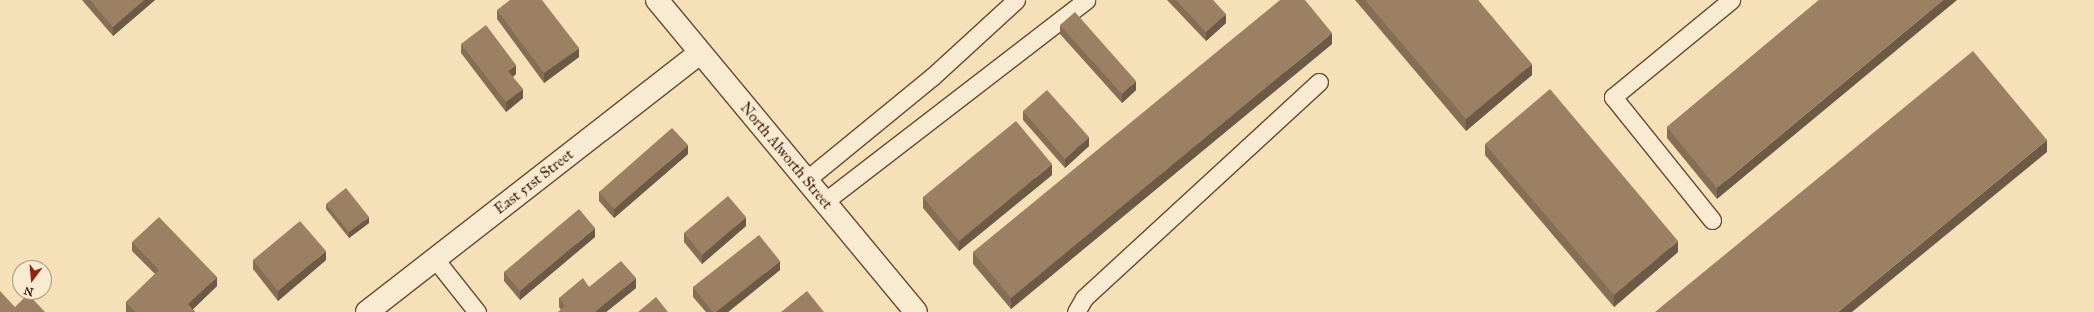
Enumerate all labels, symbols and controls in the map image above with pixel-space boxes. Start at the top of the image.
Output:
street label: North Alworth Street [736,99,836,213]
street label: East 51st Street [491,146,577,218]
north arrow [12,260,52,300]
text: N [23,284,35,299]

